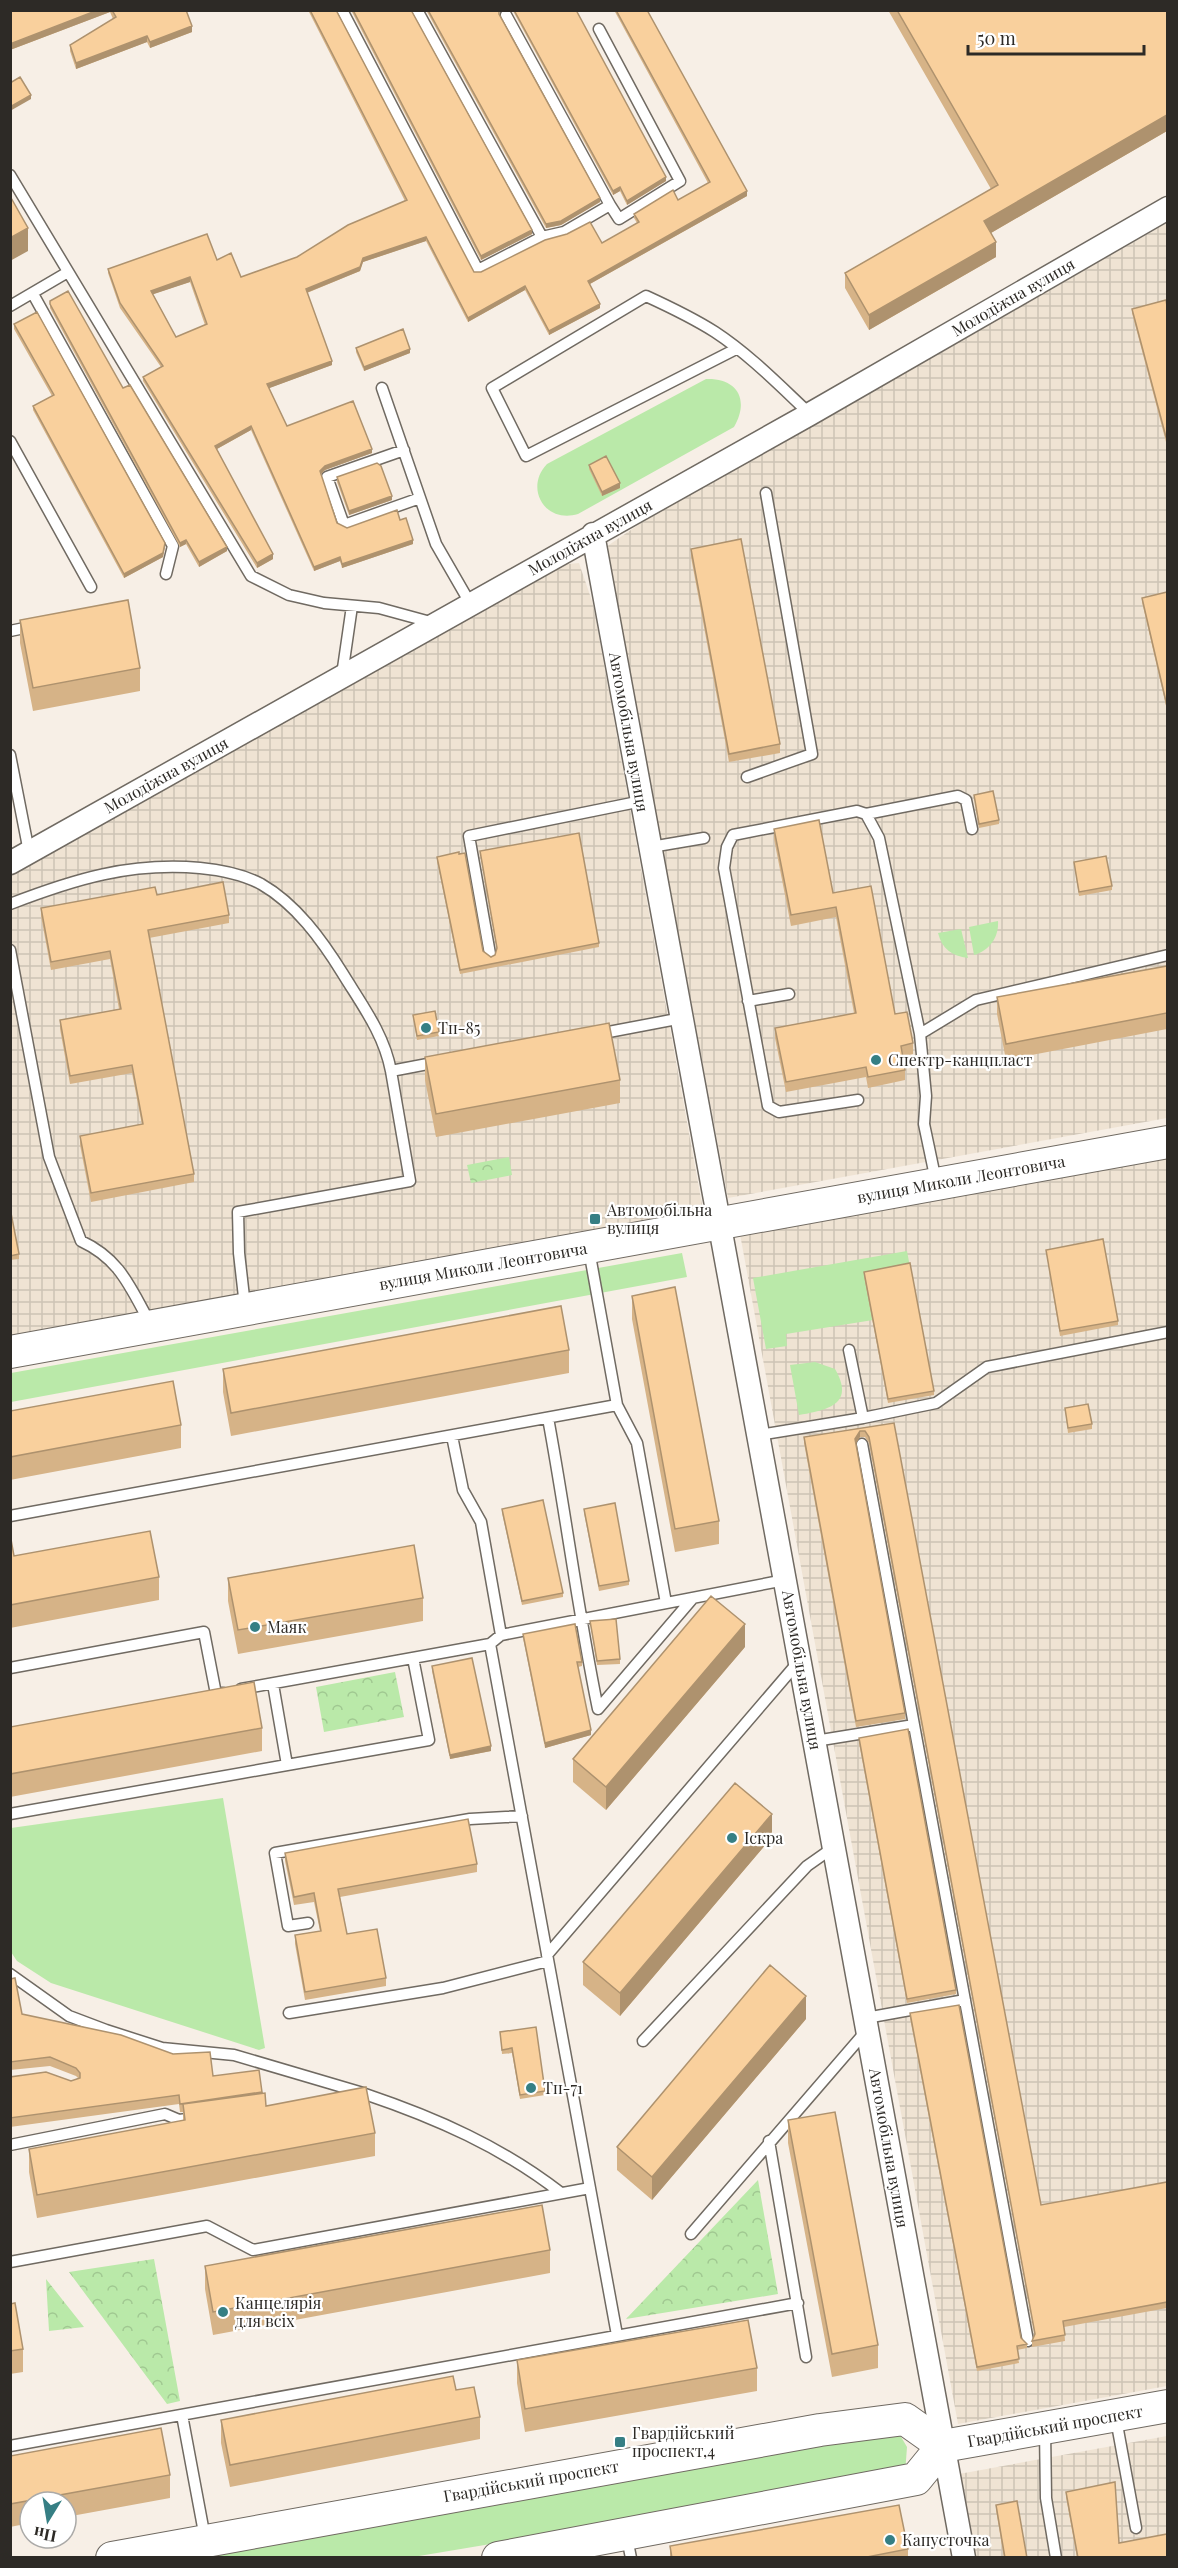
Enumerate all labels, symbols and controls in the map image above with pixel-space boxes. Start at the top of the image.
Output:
scale bar [968,18,1144,56]
text: 50 m [977,26,1016,50]
street label: Молодіжна вулиця [947,253,1078,340]
street label: Молодіжна вулиця [524,494,656,579]
street label: Автомобільна вулиця [605,649,654,814]
street label: Молодіжна вулиця [100,732,232,817]
place label: Тп-85 [438,1017,480,1038]
marker: Тп-85 [419,1021,433,1035]
place label: Спектр-канцпласт [888,1049,1032,1070]
marker: Спектр-канцпласт [869,1053,883,1067]
street label: вулиця Миколи Леонтовича [855,1150,1066,1207]
place label: Автомобільна вулиця [606,1199,712,1238]
marker: Автомобільна вулиця [588,1212,602,1226]
street label: вулиця Миколи Леонтовича [377,1237,588,1294]
street label: Автомобільна вулиця [778,1587,827,1752]
place label: Маяк [267,1616,307,1637]
marker: Маяк [248,1620,262,1634]
place label: Іскра [744,1827,783,1848]
marker: Іскра [725,1831,739,1845]
street label: Автомобільна вулиця [865,2065,914,2230]
place label: Тп-71 [543,2077,583,2098]
marker: Тп-71 [524,2081,538,2095]
place label: Канцелярiя для всiх [235,2292,322,2331]
marker: Канцелярiя для всiх [216,2305,230,2319]
street label: Гвардійський проспект [965,2400,1145,2451]
place label: Гвардійський проспект,4 [632,2422,735,2461]
marker: Гвардійський проспект,4 [613,2435,627,2449]
street label: Гвардійський проспект [441,2455,621,2506]
north arrow [18,2490,78,2550]
text: Пн [32,2523,58,2548]
place label: Капусточка [902,2529,989,2550]
marker: Капусточка [883,2533,897,2547]

